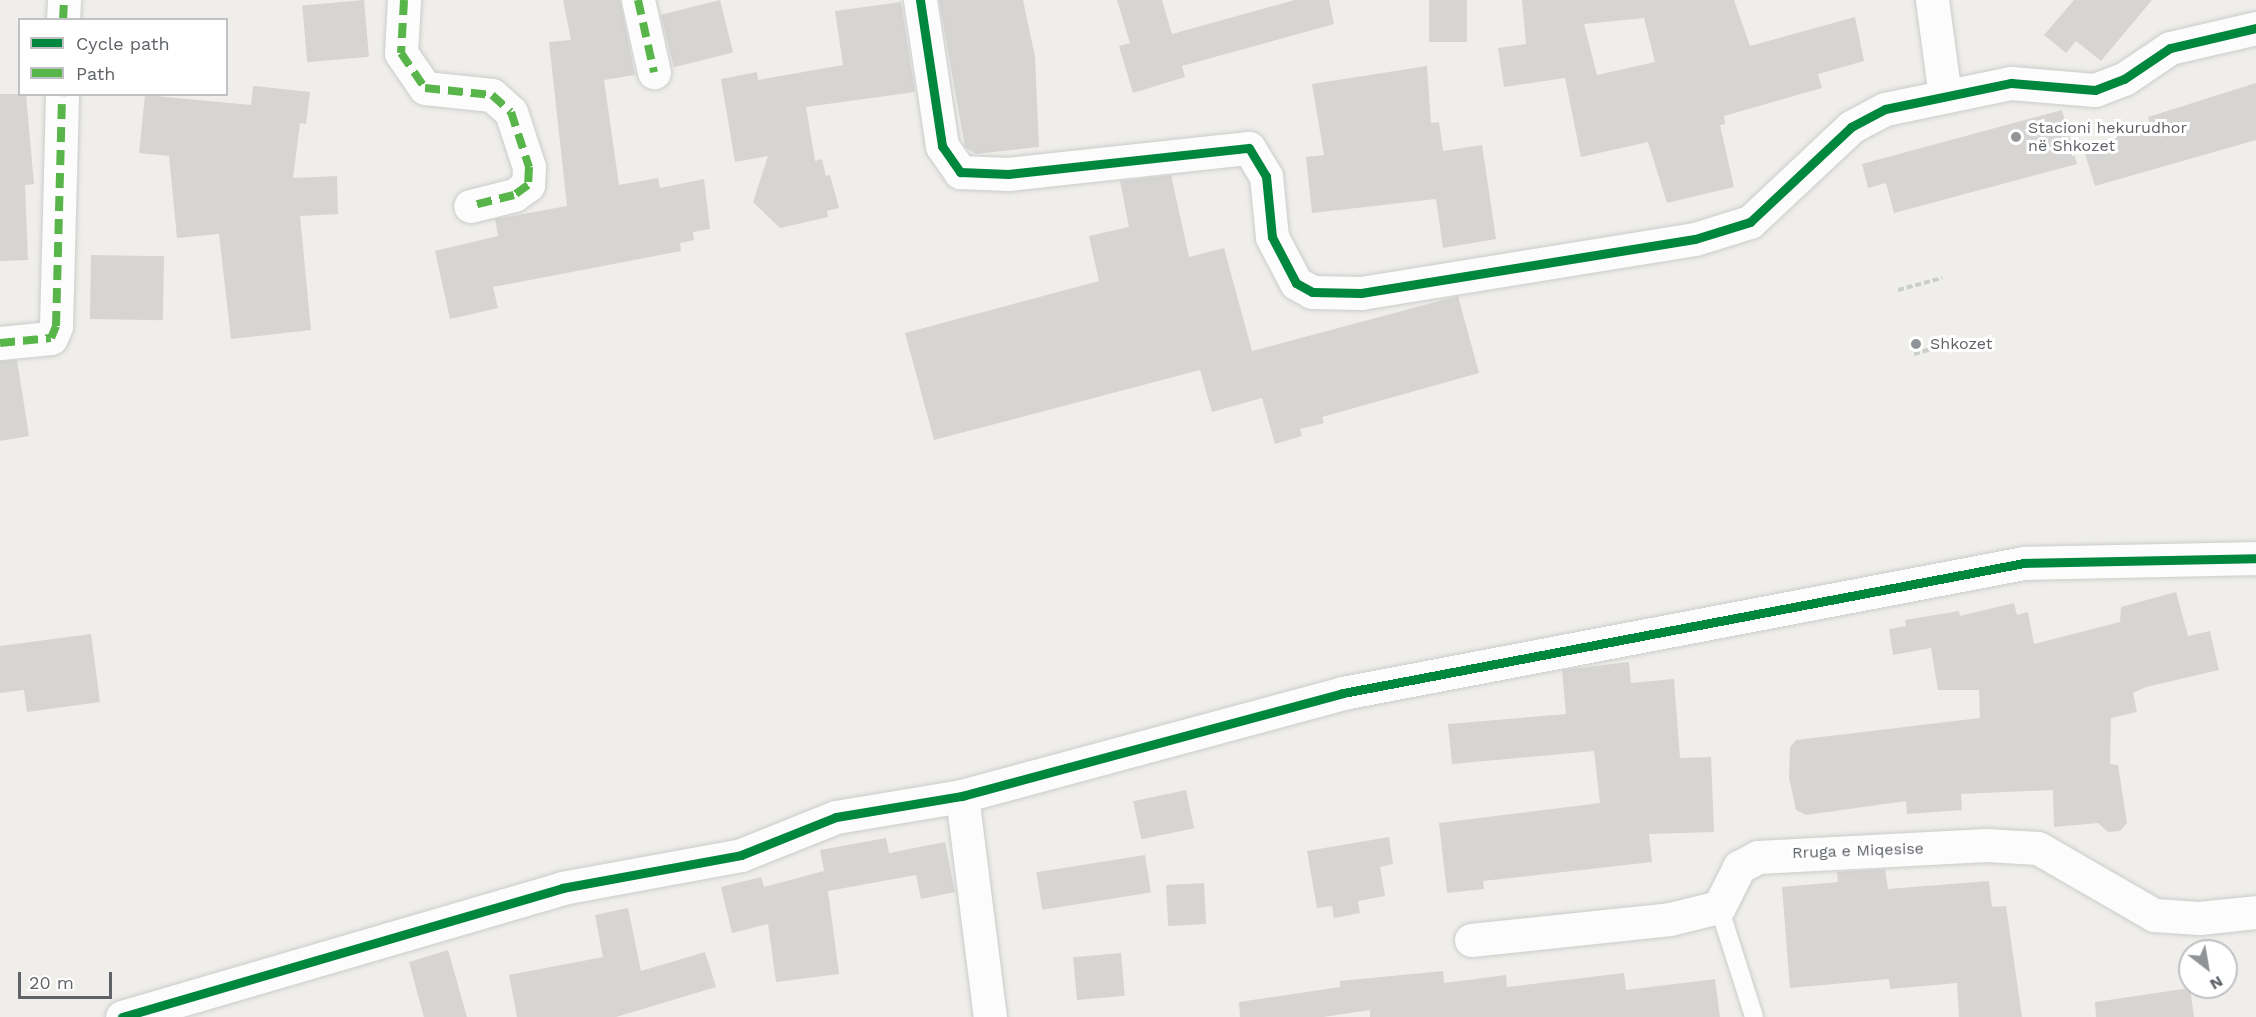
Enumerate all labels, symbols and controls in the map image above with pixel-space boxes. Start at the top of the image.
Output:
legend [18,18,228,96]
text: Cycle path [76,33,170,54]
text: Path [76,63,116,84]
place label: Stacioni hekurudhor në Shkozet [2028,118,2187,156]
marker: Stacioni hekurudhor në Shkozet [2009,130,2023,144]
place label: Shkozet [1930,334,1993,354]
marker: Shkozet [1907,335,1925,353]
street label: Rruga e Miqesise [1792,839,1924,863]
north arrow [2178,939,2238,999]
scale bar [21,960,116,998]
text: 20 m [29,972,74,993]
text: N [2207,972,2226,994]

